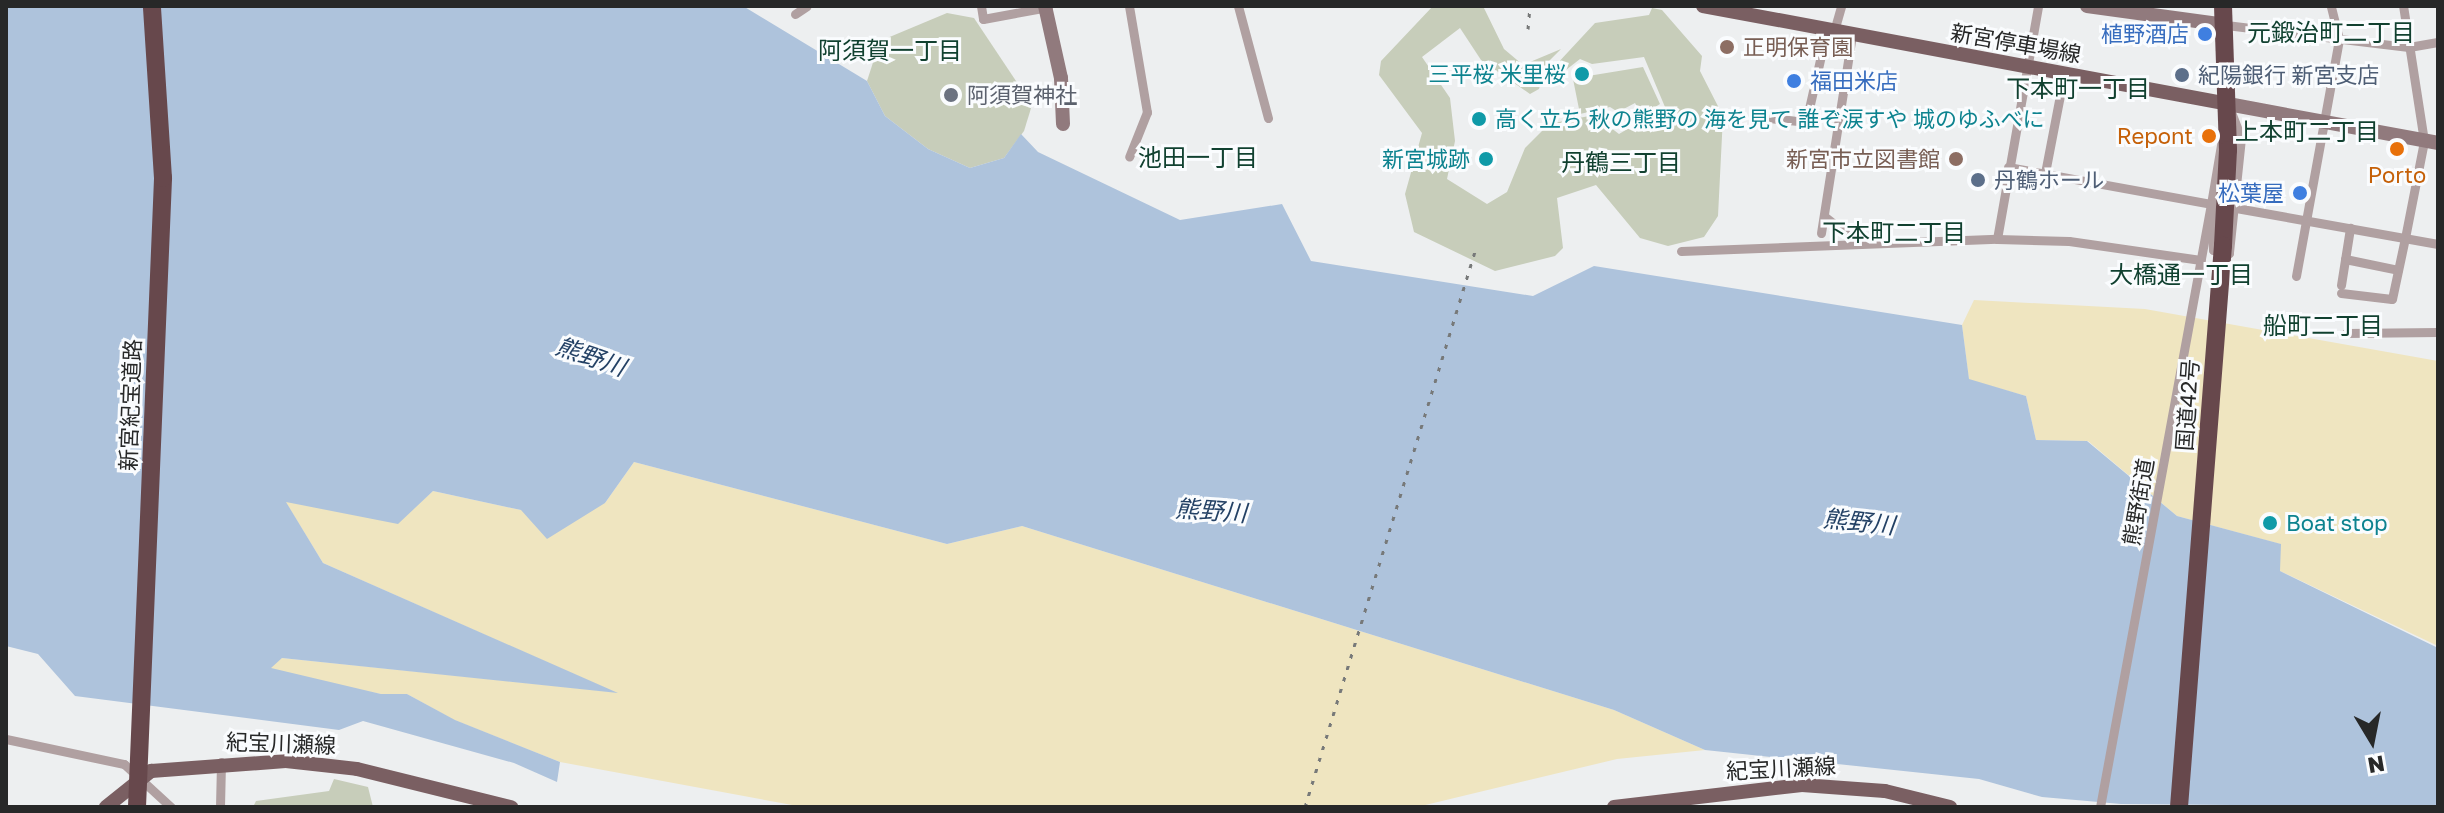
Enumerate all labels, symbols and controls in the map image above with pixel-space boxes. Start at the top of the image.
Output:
district label: 元鍛治町二丁目 [2247,18,2415,46]
street label: 新宮停車場線 [1949,19,2083,67]
place label: 植野酒店 [2101,21,2189,47]
marker: 植野酒店 [2196,25,2214,43]
place label: 正明保育園 [1743,34,1853,60]
district label: 阿須賀一丁目 [818,36,962,64]
marker: 正明保育園 [1718,38,1736,56]
place label: 三平桜 米里桜 [1429,61,1566,87]
place label: 紀陽銀行 新宮支店 [2198,62,2379,88]
marker: 三平桜 米里桜 [1573,65,1591,83]
marker: 紀陽銀行 新宮支店 [2173,66,2191,84]
place label: 福田米店 [1810,68,1898,94]
marker: 福田米店 [1785,72,1803,90]
district label: 下本町一丁目 [2006,74,2150,102]
place label: 阿須賀神社 [967,82,1077,108]
marker: 阿須賀神社 [942,86,960,104]
place label: 高く立ち 秋の熊野の 海を見て 誰ぞ涙すや 城のゆふべに [1495,106,2045,132]
marker: 高く立ち 秋の熊野の 海を見て 誰ぞ涙すや 城のゆふべに [1470,110,1488,128]
district label: 上本町二丁目 [2235,117,2379,145]
place label: Repont [2117,123,2193,149]
marker: Repont [2200,127,2218,145]
marker: Porto [2388,140,2406,158]
district label: 池田一丁目 [1138,143,1258,171]
place label: 新宮城跡 [1382,146,1470,172]
place label: 新宮市立図書館 [1786,146,1940,172]
district label: 丹鶴三丁目 [1561,148,1681,176]
marker: 新宮城跡 [1477,150,1495,168]
marker: 新宮市立図書館 [1947,150,1965,168]
place label: Porto [2368,162,2426,188]
place label: 丹鶴ホール [1994,167,2104,193]
marker: 丹鶴ホール [1969,171,1987,189]
place label: 松葉屋 [2218,180,2284,206]
marker: 松葉屋 [2291,184,2309,202]
district label: 下本町二丁目 [1822,218,1966,246]
district label: 大橋通一丁目 [2109,260,2253,288]
district label: 船町二丁目 [2263,311,2383,339]
water label: 熊野川 [552,331,630,381]
street label: 新宮紀宝道路 [115,339,145,471]
street label: 国道42号 [2171,358,2203,452]
street label: 熊野街道 [2117,456,2159,548]
water label: 熊野川 [1174,493,1248,527]
water label: 熊野川 [1822,503,1896,539]
place label: Boat stop [2286,510,2388,536]
marker: Boat stop [2261,514,2279,532]
north arrow [2332,701,2412,781]
street label: 紀宝川瀬線 [226,728,336,758]
text: N [2366,750,2387,780]
street label: 紀宝川瀬線 [1725,752,1837,784]

